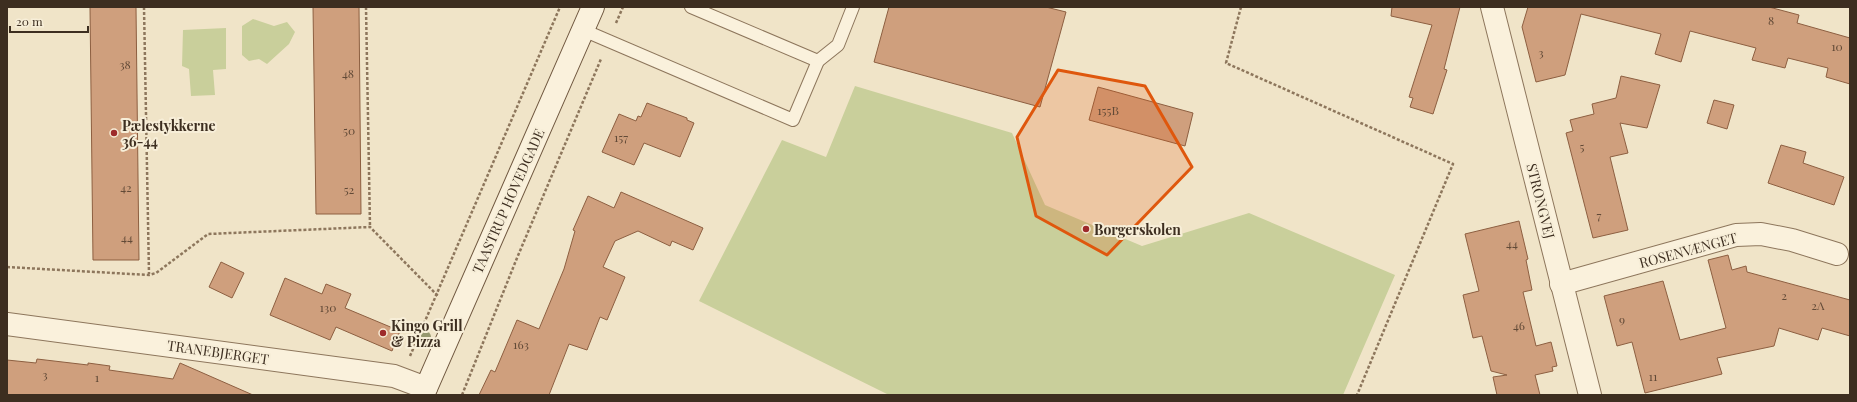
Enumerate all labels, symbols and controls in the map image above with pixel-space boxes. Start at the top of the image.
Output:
scale bar [10,8,88,34]
house number: 8 [1768,12,1774,28]
text: 20 m [16,13,43,29]
house number: 10 [1831,38,1843,54]
house number: 3 [1538,44,1544,60]
house number: 38 [119,56,131,72]
house number: 48 [342,65,354,81]
house number: 155B [1097,102,1119,118]
place label: Pælestykkerne 36-44 [122,116,216,151]
house number: 50 [343,122,355,138]
street label: TAASTRUP HOVEDGADE [467,126,549,276]
marker: Pælestykkerne 36-44 [109,128,119,138]
house number: 157 [614,129,628,145]
house number: 5 [1580,138,1585,154]
street label: STRONGVEJ [1522,161,1560,241]
house number: 42 [120,179,132,195]
house number: 52 [344,181,355,197]
house number: 7 [1597,207,1602,223]
place label: Borgerskolen [1094,220,1181,239]
marker: Borgerskolen [1081,224,1091,234]
street label: ROSENVÆNGET [1637,228,1739,272]
house number: 44 [121,229,133,245]
house number: 44 [1506,235,1518,251]
house number: 2 [1781,287,1787,303]
house number: 2A [1811,297,1825,313]
house number: 130 [320,299,336,315]
house number: 9 [1619,311,1625,327]
place label: Kingo Grill & Pizza [391,316,463,351]
house number: 46 [1513,317,1525,333]
marker: Kingo Grill & Pizza [378,328,388,338]
street label: TRANEBJERGET [166,335,270,369]
house number: 163 [513,336,529,352]
house number: 3 [42,366,48,382]
house number: 11 [1649,368,1658,384]
house number: 1 [95,369,100,385]

